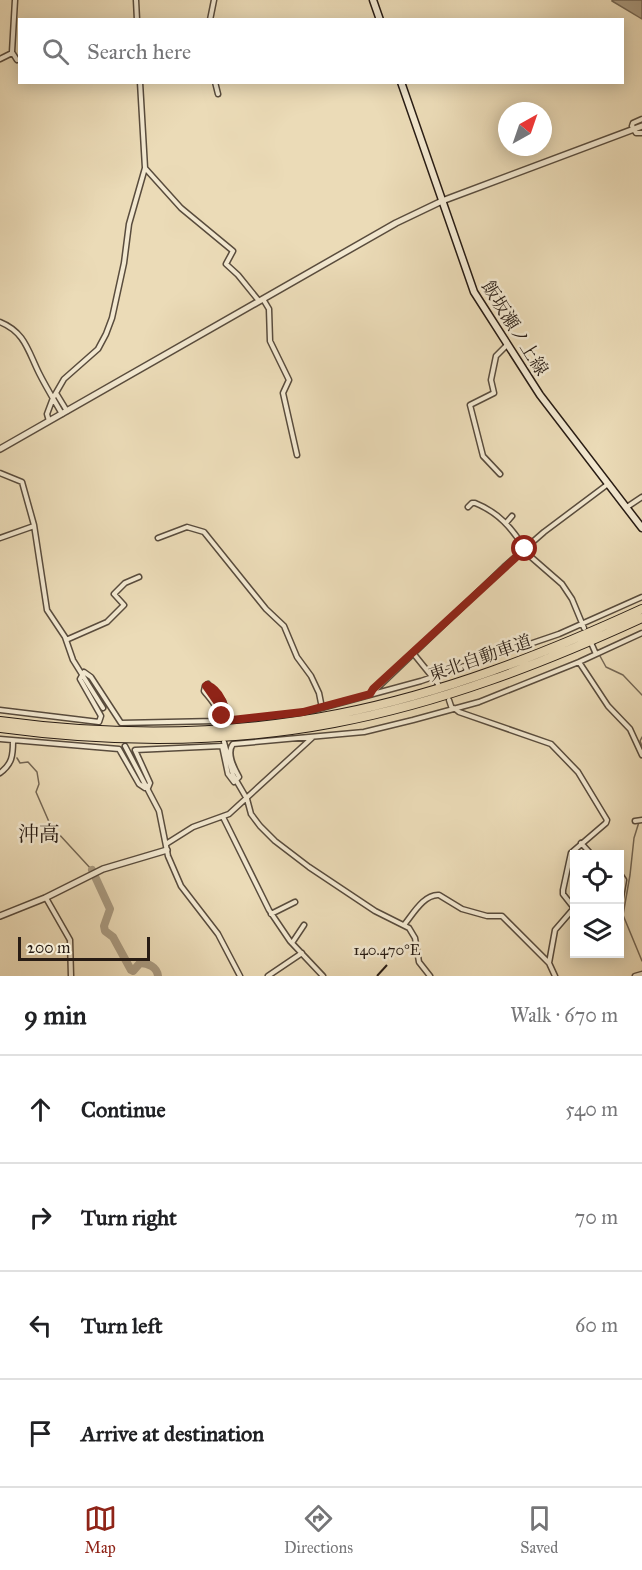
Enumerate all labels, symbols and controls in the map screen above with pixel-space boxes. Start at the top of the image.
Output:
search box [18,18,624,84]
icon: search [39,35,72,68]
text: Search here [87,38,191,65]
north arrow [498,102,552,156]
street label: 飯坂瀬ノ上線 [477,276,553,380]
route start [511,535,537,561]
street label: 東北自動車道 [425,630,535,686]
route end [208,702,234,728]
district label: 沖高 [18,821,60,847]
map controls [570,850,624,958]
button: locate [570,850,624,904]
button: layers [570,904,624,958]
scale bar [18,934,150,962]
text: 200 m [27,938,70,957]
text: 140.470°E [354,941,421,959]
text: 9 min [24,999,87,1031]
text: Walk · 670 m [510,1003,618,1027]
icon: ahead [24,1093,57,1126]
text: Continue [81,1096,166,1123]
text: 540 m [565,1097,618,1121]
icon: right [24,1201,57,1234]
text: Turn right [81,1204,177,1231]
text: 70 m [575,1205,618,1229]
icon: left [24,1309,57,1342]
text: Turn left [81,1312,163,1339]
text: 60 m [575,1313,618,1337]
icon: arrive [24,1417,57,1450]
text: Arrive at destination [81,1420,264,1447]
tab: Map [84,1502,117,1557]
tab: Directions [284,1502,353,1557]
tab: Saved [520,1502,558,1557]

